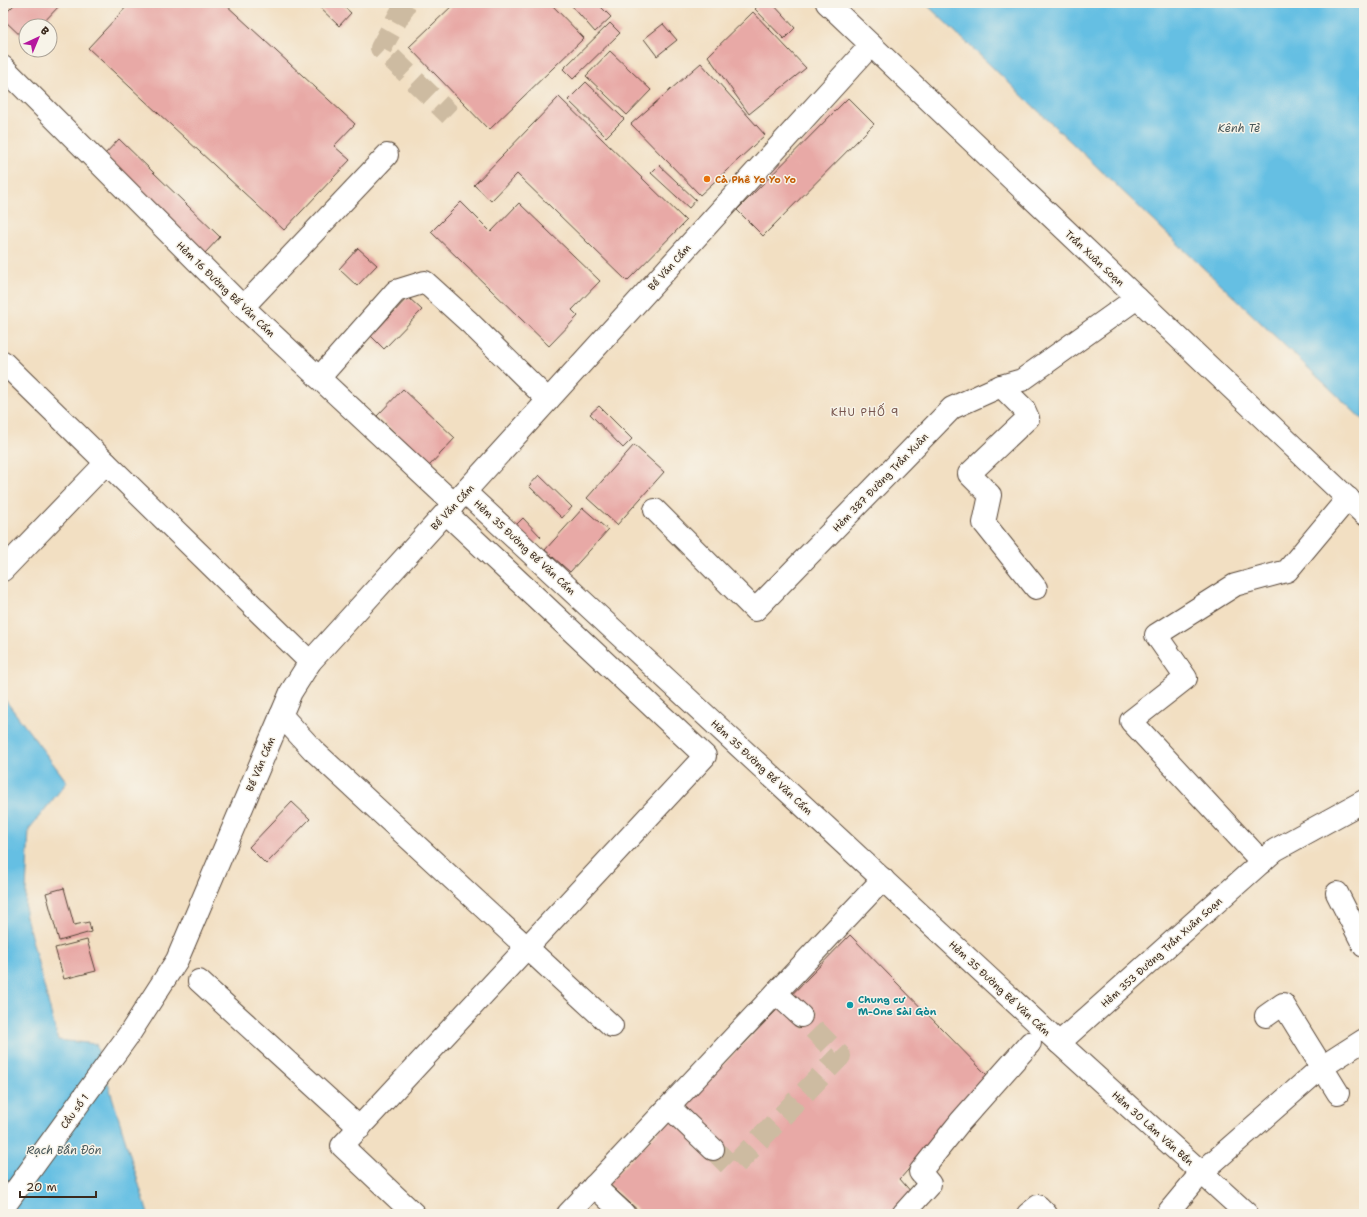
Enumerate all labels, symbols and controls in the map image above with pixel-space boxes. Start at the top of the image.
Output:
north arrow [18,18,58,58]
text: B [37,23,52,39]
water label: Kênh Tẻ [1218,121,1260,136]
place label: Cà Phê Yo Yo Yo [715,173,796,186]
marker: Cà Phê Yo Yo Yo [702,174,712,184]
street label: Trần Xuân Soạn [1062,228,1127,289]
street label: Hẻm 16 Đường Bế Văn Cấm [174,239,278,340]
street label: Bế Văn Cấm [645,241,694,293]
district label: KHU PHỐ 9 [831,403,899,420]
street label: Hẻm 387 Đường Trần Xuân [830,430,931,534]
street label: Bế Văn Cấm [428,481,477,533]
street label: Hẻm 35 Đường Bế Văn Cấm [471,497,578,598]
street label: Hẻm 35 Đường Bế Văn Cấm [708,717,815,818]
street label: Bế Văn Cấm [243,735,278,793]
street label: Hẻm 353 Đường Trần Xuân Soạn [1098,894,1225,1010]
street label: Hẻm 35 Đường Bế Văn Cấm [946,938,1053,1039]
place label: Chung cư M-One Sài Gòn [858,993,937,1018]
marker: Chung cư M-One Sài Gòn [845,1000,855,1010]
street label: Hẻm 30 Lâm Văn Bền [1109,1088,1196,1168]
street label: Cầu số 1 [57,1091,91,1131]
water label: Rạch Bần Đôn [26,1143,102,1158]
scale bar [20,1173,96,1199]
text: 20 m [26,1179,57,1195]

